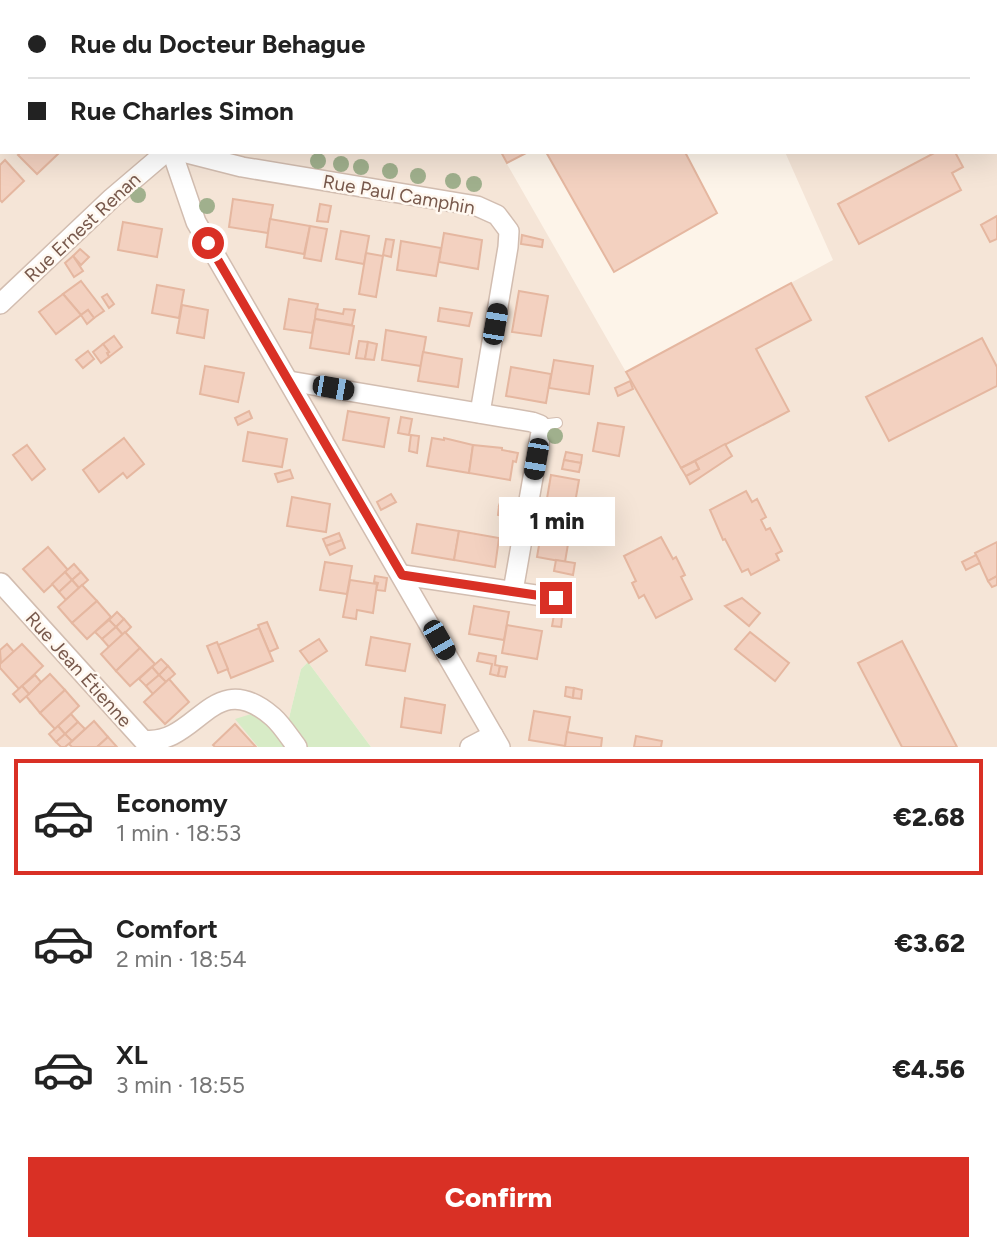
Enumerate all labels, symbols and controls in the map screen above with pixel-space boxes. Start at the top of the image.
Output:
text: Rue du Docteur Behague [70,28,365,60]
text: Rue Charles Simon [70,95,294,127]
street label: Rue Ernest Renan [20,168,145,287]
street label: Rue Paul Camphin [321,170,477,219]
route start [192,227,224,259]
car [482,301,509,347]
car [311,374,356,402]
car [523,436,550,482]
callout: 1 min [498,496,614,546]
text: 1 min [530,507,584,535]
route end [540,582,572,614]
street label: Rue Jean Étienne [21,607,137,732]
car [420,617,459,663]
icon: car [32,786,95,849]
text: Economy [116,787,228,819]
text: €2.68 [893,801,965,833]
text: 1 min · 18:53 [116,819,241,847]
icon: car [32,912,95,975]
text: Comfort [116,913,218,945]
text: €3.62 [894,927,965,959]
text: 2 min · 18:54 [116,945,246,973]
icon: car [32,1038,95,1101]
text: XL [116,1039,148,1071]
text: €4.56 [893,1053,965,1085]
text: 3 min · 18:55 [116,1071,245,1099]
button: Confirm [28,1157,969,1237]

